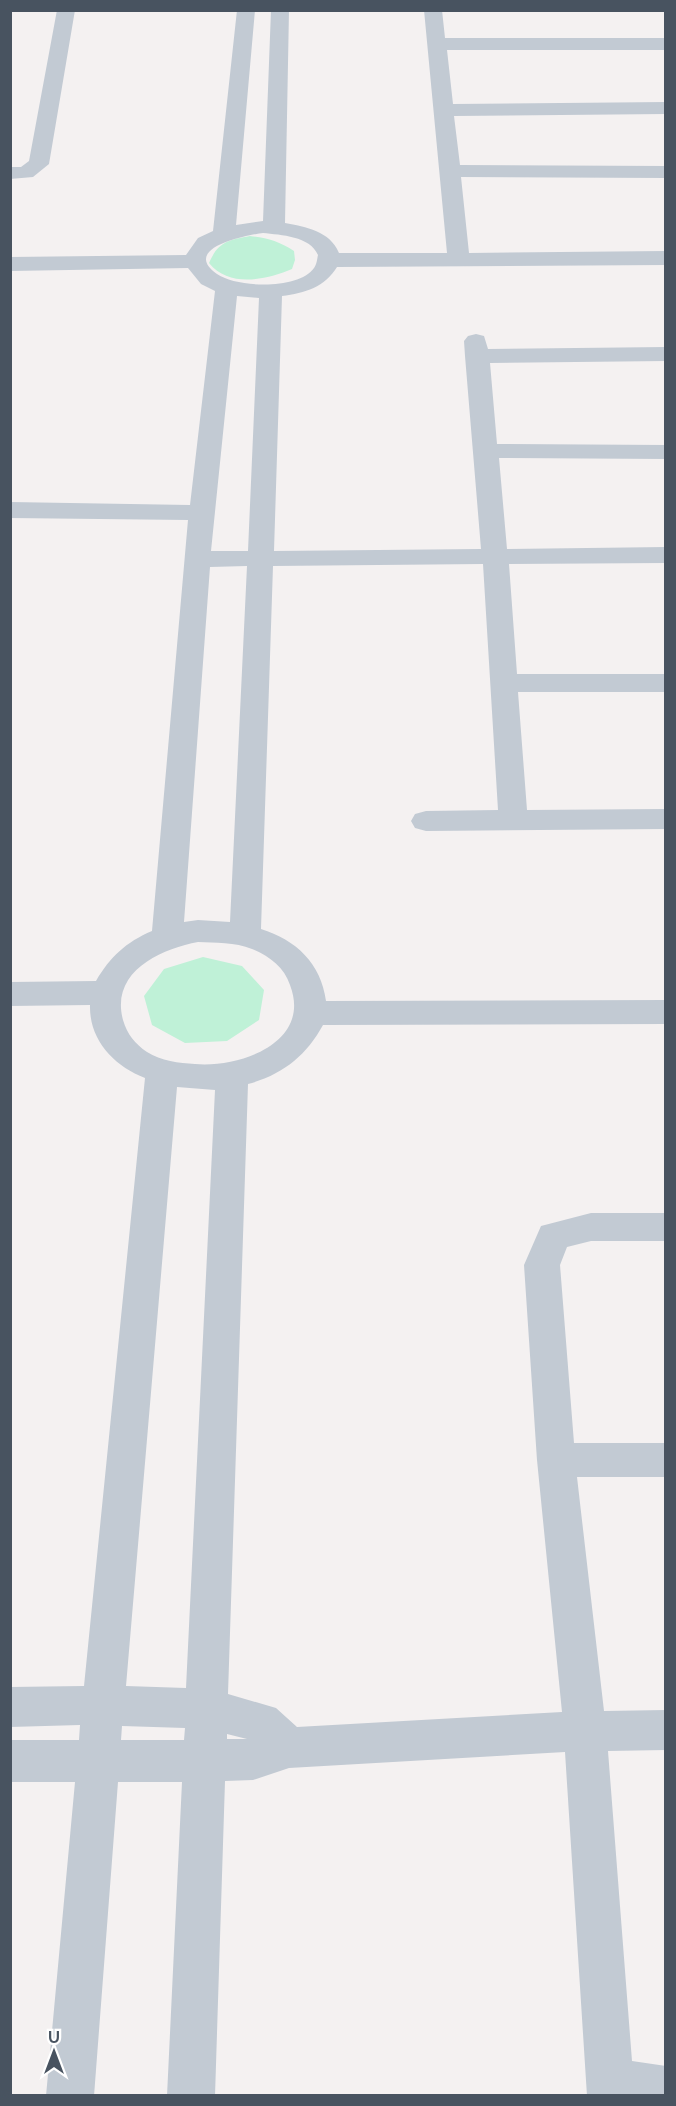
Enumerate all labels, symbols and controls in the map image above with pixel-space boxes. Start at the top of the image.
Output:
north arrow [24,2022,84,2082]
text: U [48,2028,60,2047]

